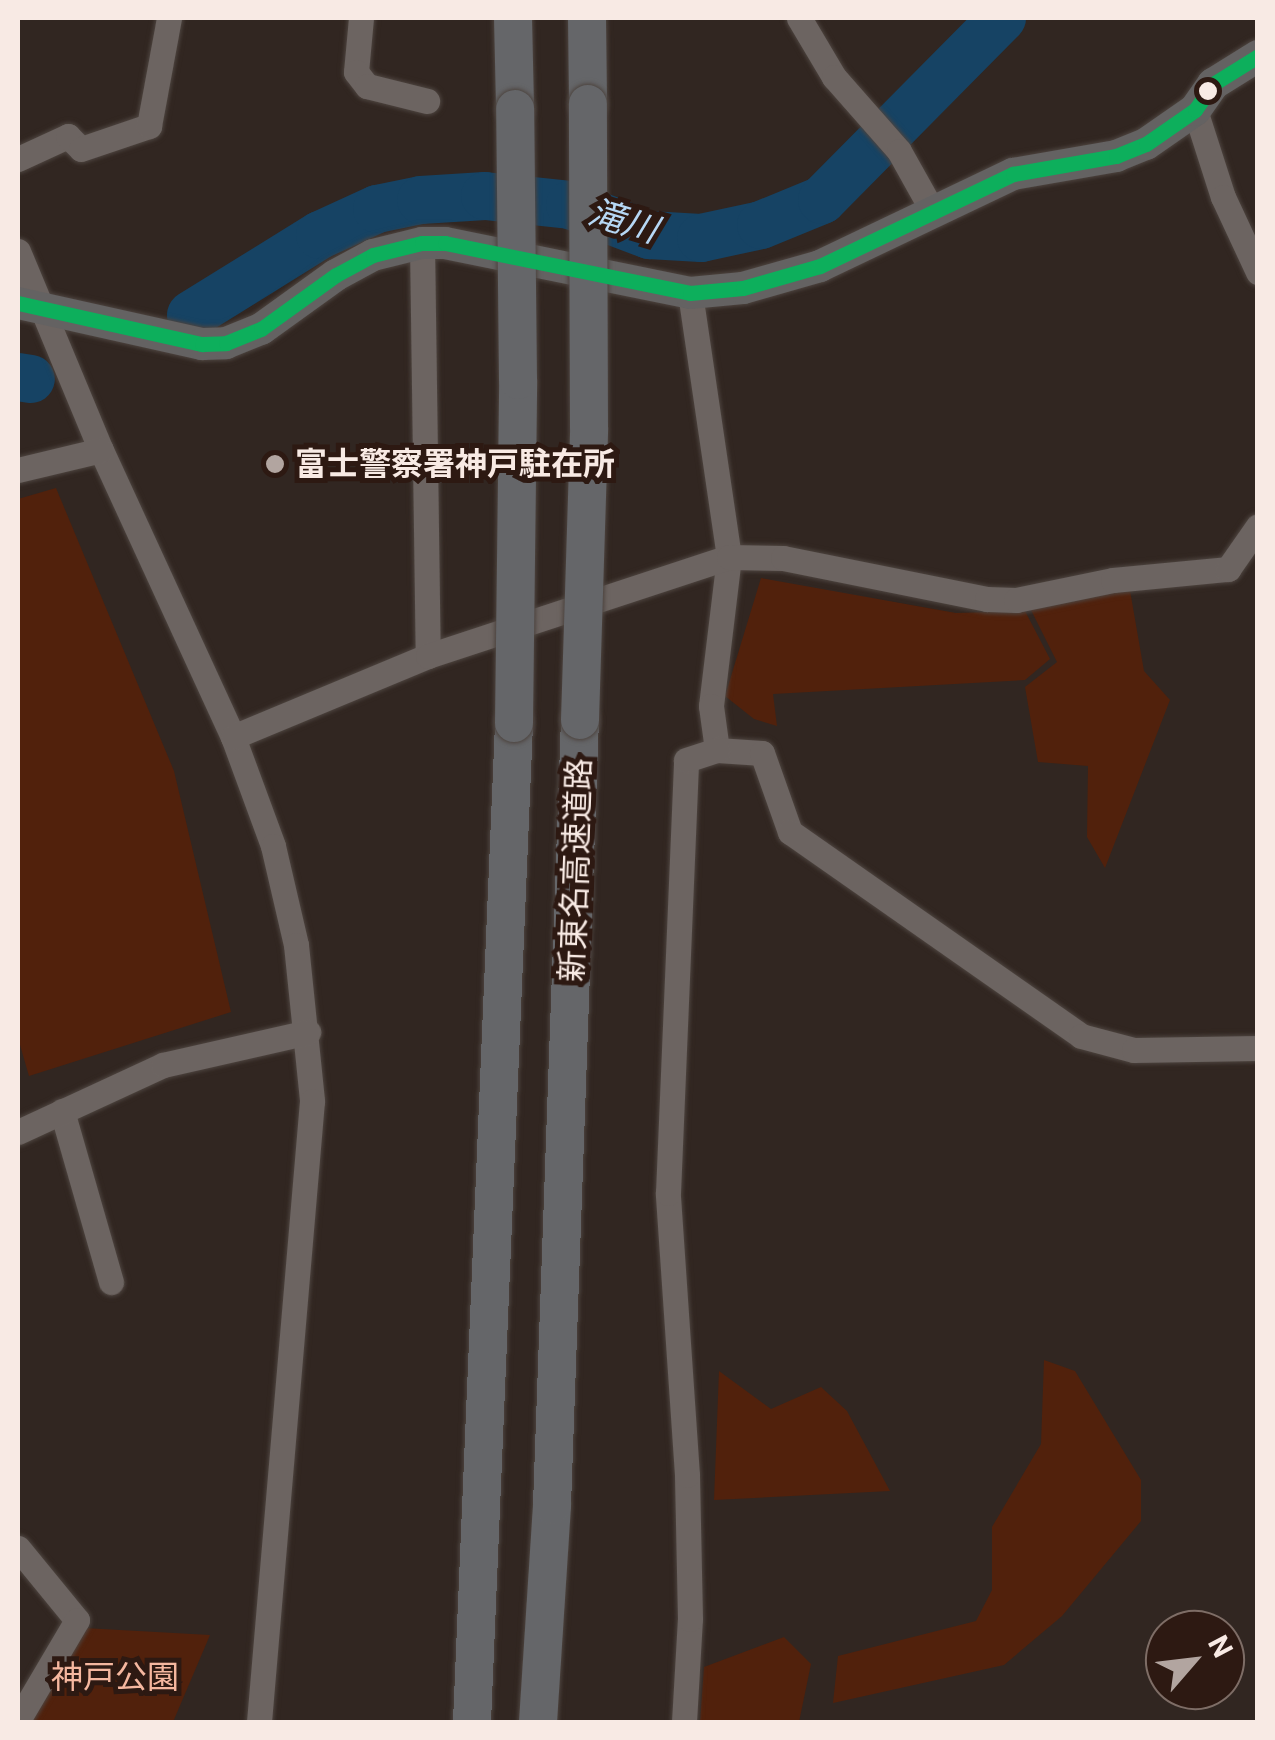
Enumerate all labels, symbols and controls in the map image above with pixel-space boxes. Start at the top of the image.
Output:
unlabelled marker [1198,81,1218,101]
water label: 滝川 [583,192,663,252]
place label: 富士警察署神戸駐在所 [295,445,615,483]
marker: 富士警察署神戸駐在所 [264,453,286,475]
street label: 新東名高速道路 [553,757,599,983]
north arrow [1145,1610,1245,1710]
text: N [1201,1630,1239,1663]
park label: 神戸公園 [51,1658,179,1696]

